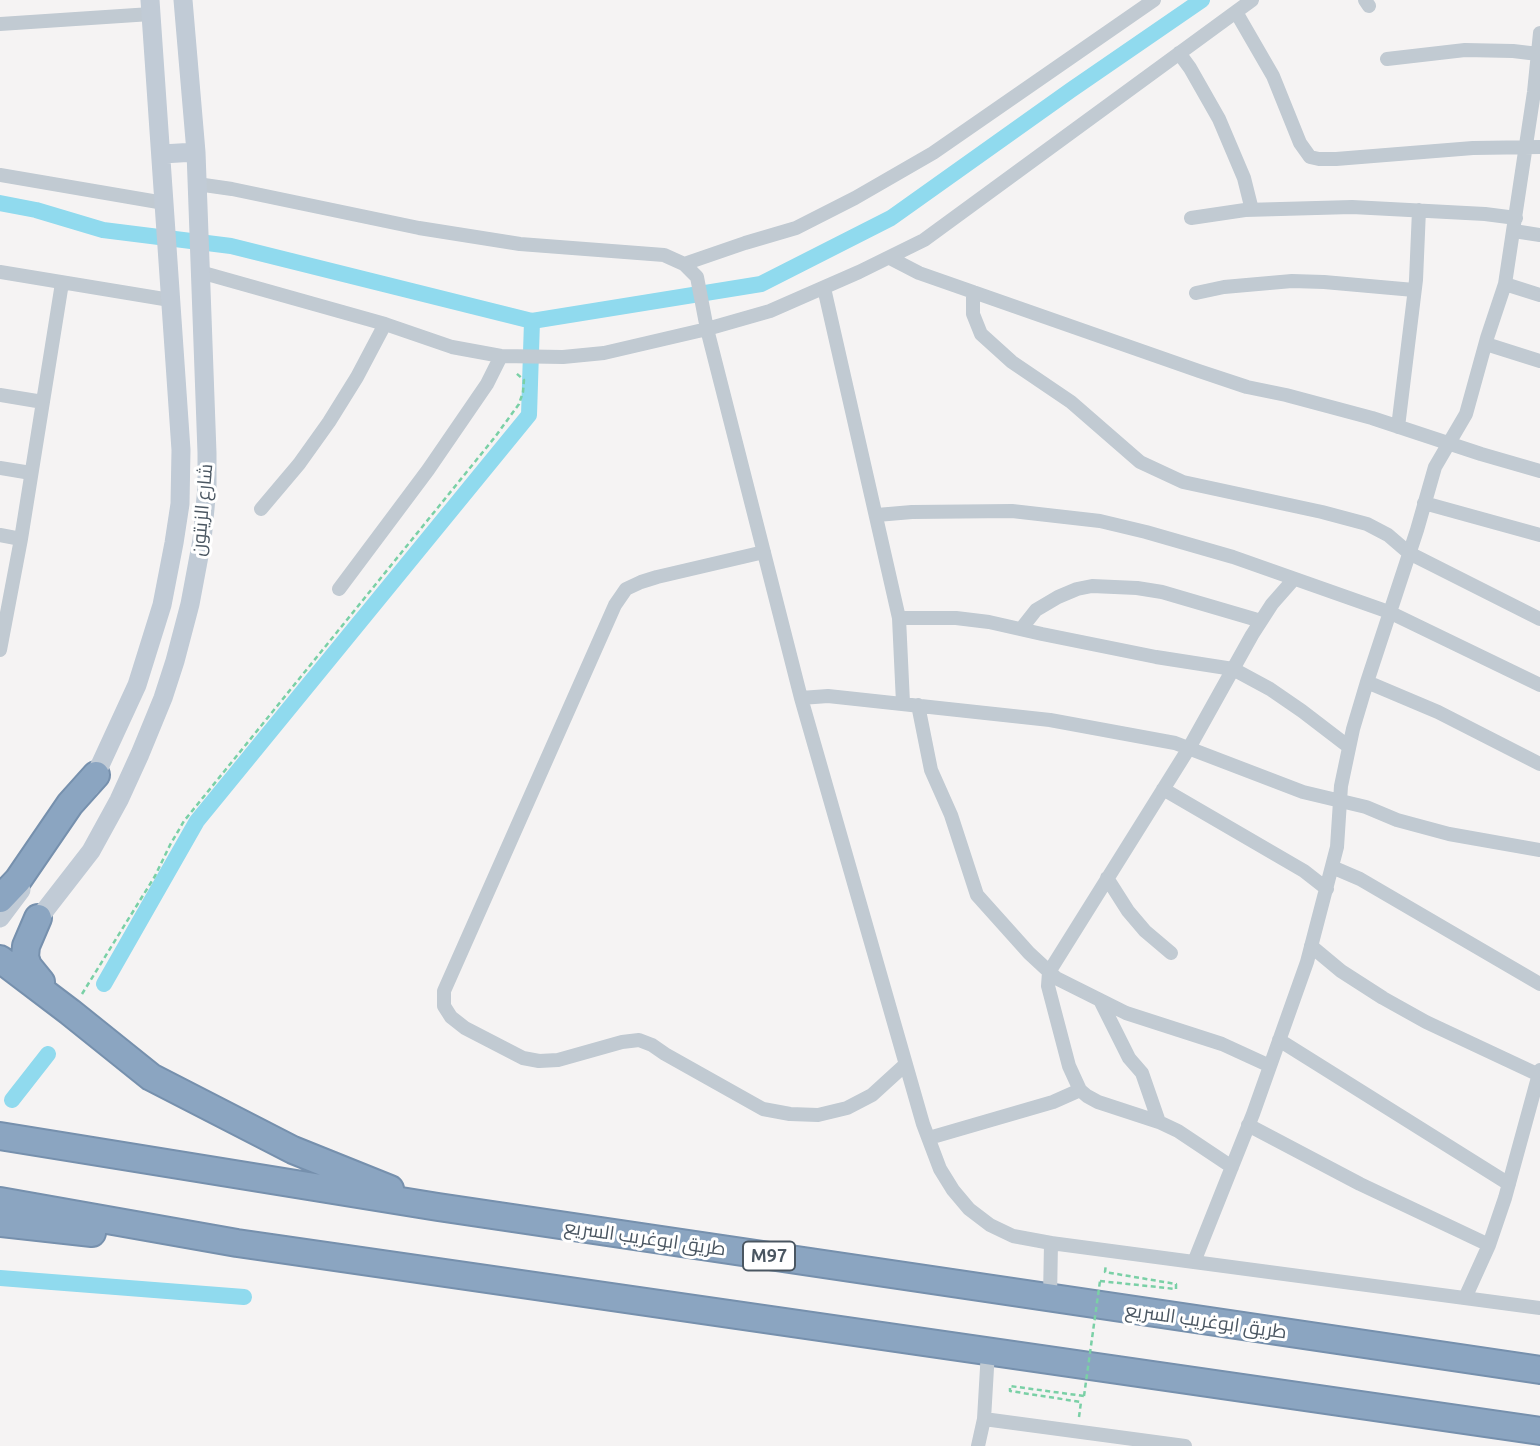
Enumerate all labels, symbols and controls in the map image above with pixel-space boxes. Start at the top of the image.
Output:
street label: شارع الزيتون [187,463,217,557]
street label: طريق ابوغريب السريع [563,1215,727,1261]
road number: M97 [743,1241,795,1270]
street label: طريق ابوغريب السريع [1124,1298,1288,1344]

